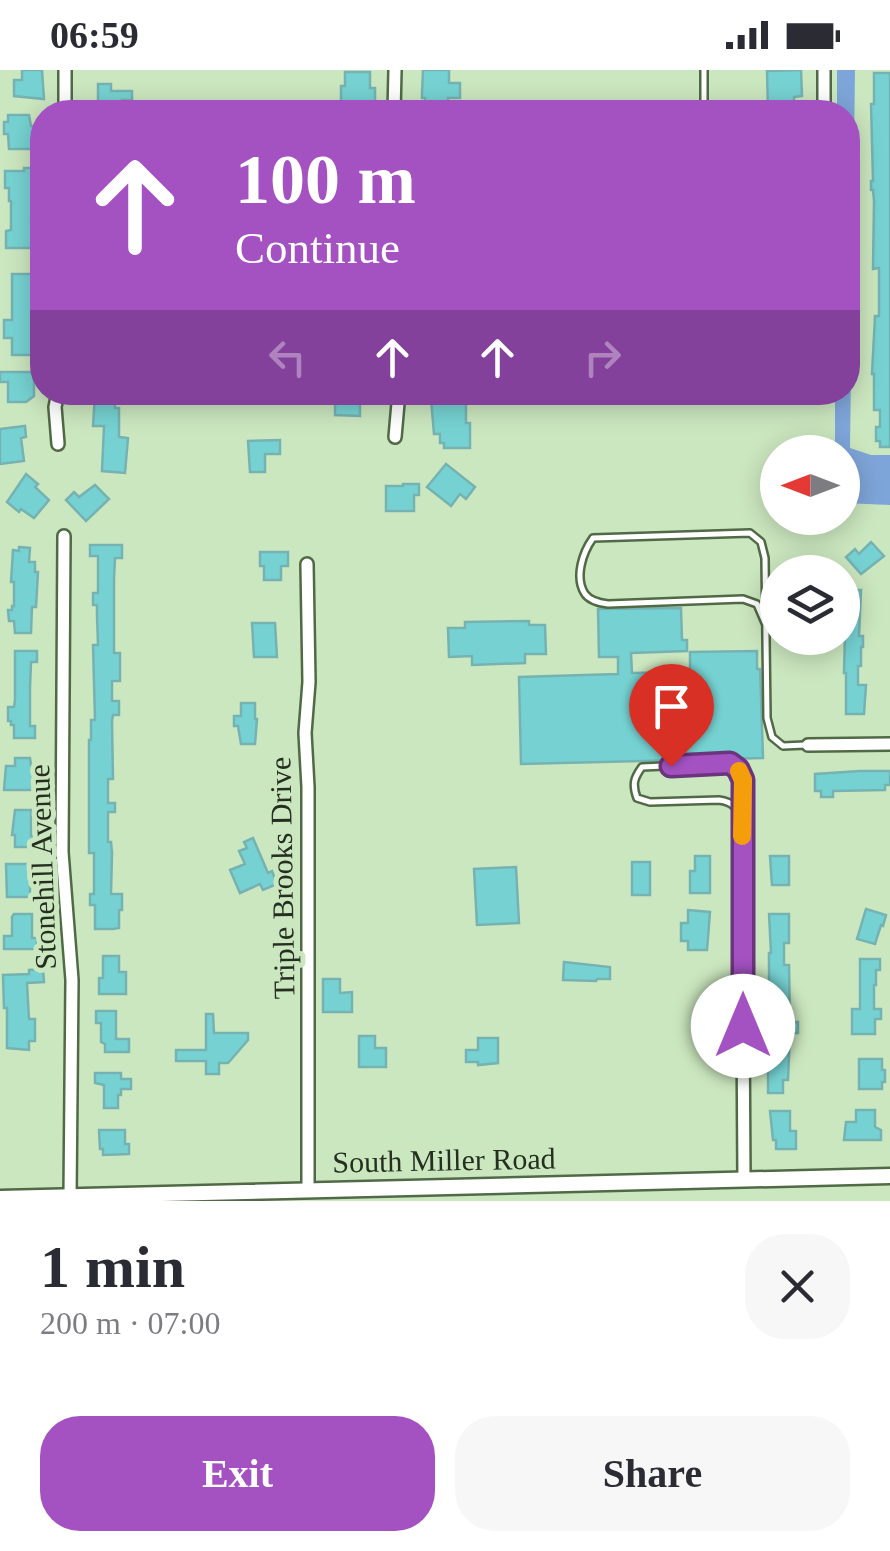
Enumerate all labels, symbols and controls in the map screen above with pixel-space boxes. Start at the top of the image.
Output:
text: 06:59 [50,14,139,56]
icon: ahead [70,140,200,270]
text: 100 m [235,141,416,218]
text: Continue [235,223,400,273]
icon: left [260,330,315,385]
icon: ahead [365,330,420,385]
icon: ahead [470,330,525,385]
icon: right [575,330,630,385]
north arrow [760,435,860,535]
map controls [760,435,860,655]
button: layers [760,555,860,655]
pin [629,664,714,767]
icon: arrive [644,679,699,734]
street label: Triple Brooks Drive [263,757,301,999]
street label: Stonehill Avenue [22,764,62,970]
position arrow [691,974,795,1078]
street label: South Miller Road [332,1142,556,1178]
text: 1 min [40,1234,185,1300]
button: close [745,1234,850,1339]
text: 200 m · 07:00 [40,1305,220,1341]
button: Exit [40,1416,435,1531]
button: Share [455,1416,850,1531]

